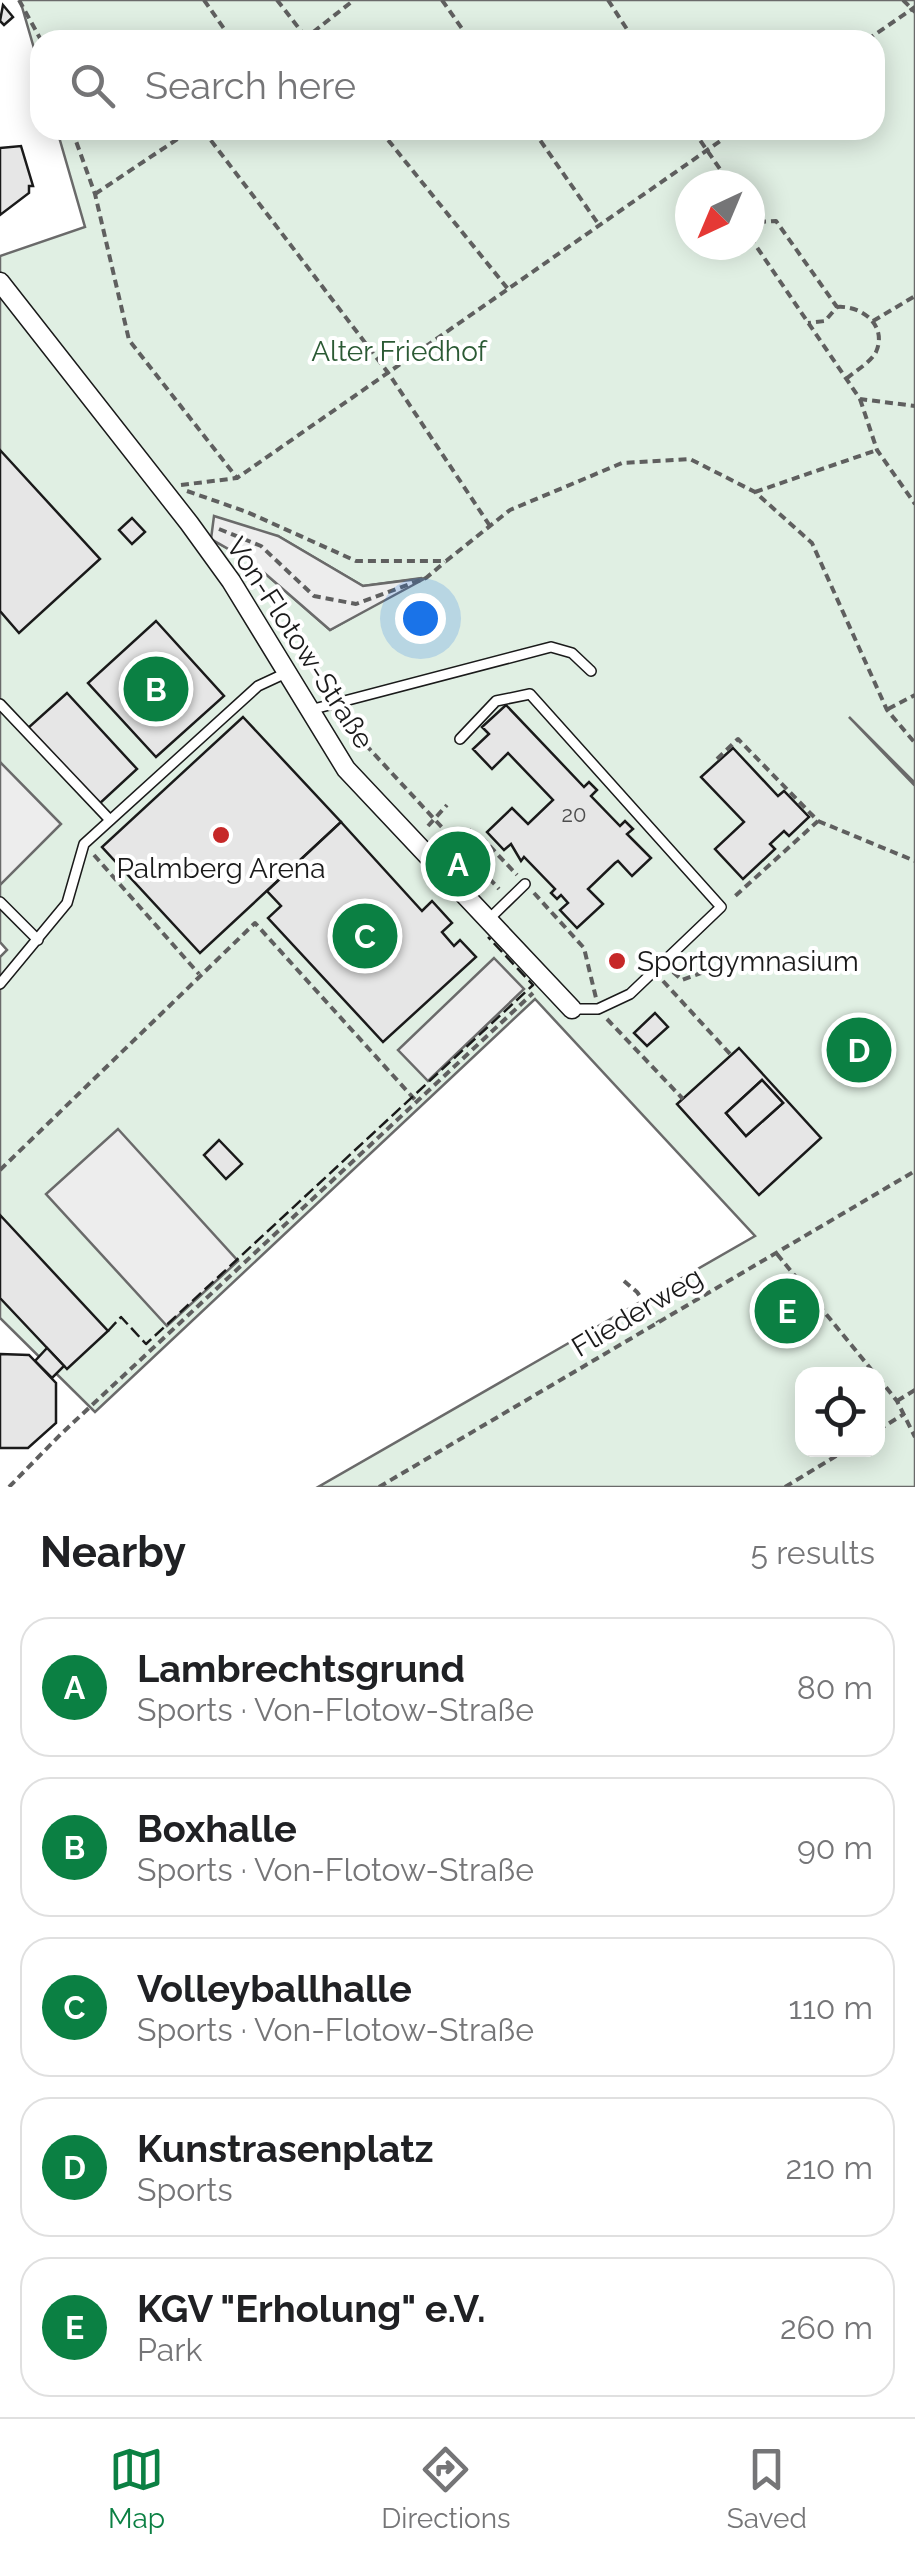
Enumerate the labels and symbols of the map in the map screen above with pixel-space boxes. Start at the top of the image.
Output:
north arrow [675,170,765,260]
park label: Alter Friedhof [311,335,489,368]
street label: Von-Flotow-Straße [219,531,381,755]
your location [395,593,446,644]
pin: B [124,652,188,726]
house number: 20 [562,801,586,827]
marker: Palmberg Arena [210,824,232,846]
pin: A [426,826,490,902]
place label: Palmberg Arena [117,852,325,885]
pin: C [332,898,398,974]
place label: Sportgymnasium [637,945,859,978]
marker: Sportgymnasium [606,950,628,972]
pin: D [826,1012,892,1088]
street label: Fliederweg [566,1260,708,1364]
pin: E [754,1274,820,1348]

